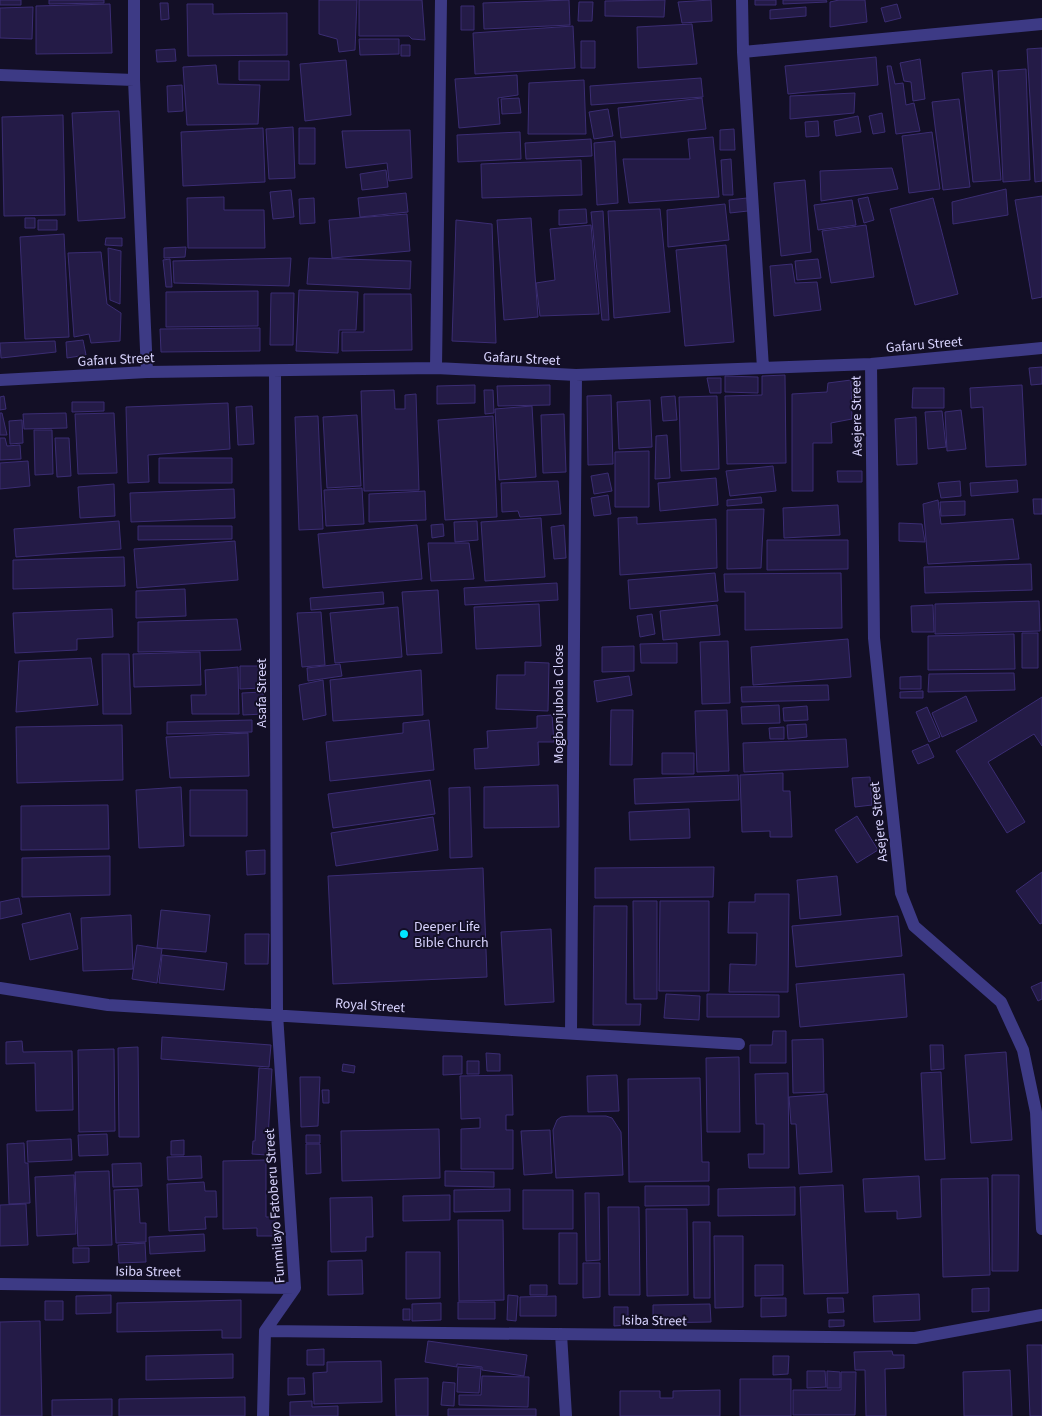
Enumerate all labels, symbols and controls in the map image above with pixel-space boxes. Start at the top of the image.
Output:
street label: Gafaru Street [885,332,964,358]
street label: Gafaru Street [483,347,561,371]
street label: Gafaru Street [77,348,155,372]
street label: Asejere Street [846,375,868,456]
street label: Mogbonjubola Close [549,644,569,764]
street label: Asafa Street [252,658,272,728]
street label: Asejere Street [865,780,893,863]
place label: Deeper Life Bible Church [414,917,489,953]
marker: Deeper Life Bible Church [398,928,410,940]
street label: Royal Street [334,994,406,1018]
street label: Funmilayo Fatoberu Street [260,1128,290,1284]
street label: Isiba Street [115,1261,181,1283]
street label: Isiba Street [621,1310,687,1332]

